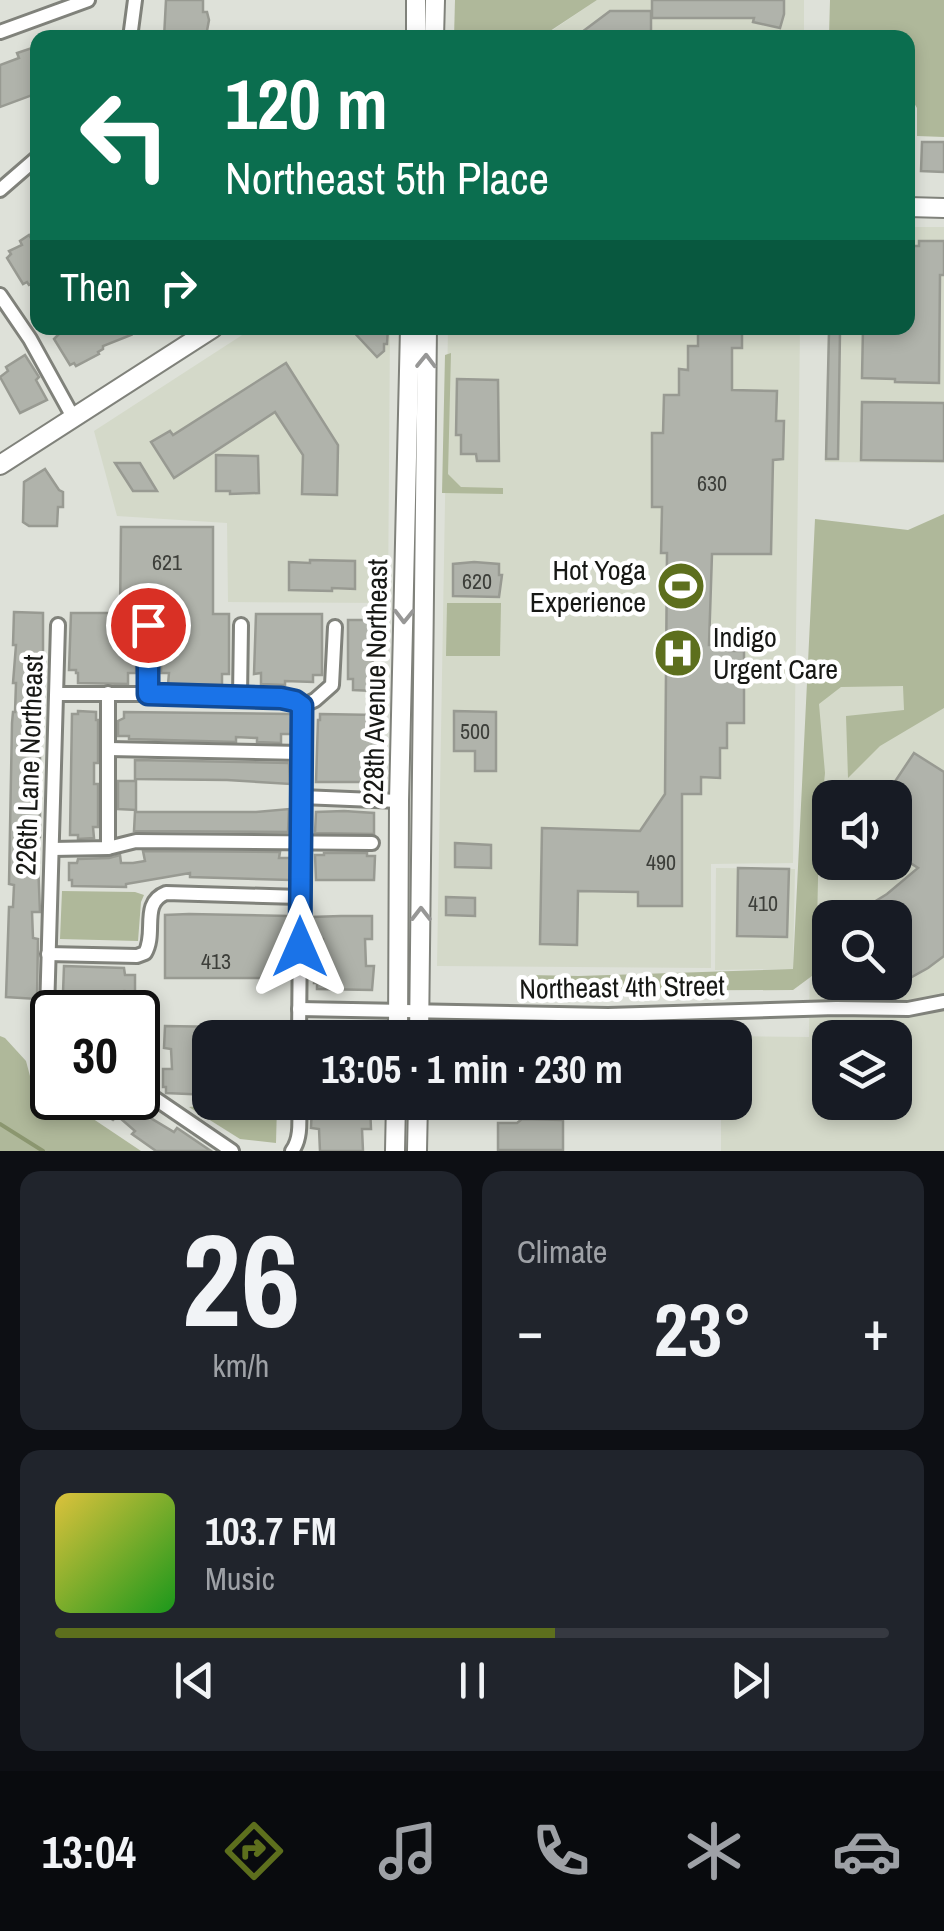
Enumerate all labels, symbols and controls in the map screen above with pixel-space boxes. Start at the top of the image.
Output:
text: 120 m [225,57,388,151]
icon: left [60,70,190,200]
text: Northeast 5th Place [225,147,549,208]
icon: right [151,260,206,315]
text: Then [60,262,131,313]
one-way arrow [415,353,437,368]
house number: 630 [697,468,727,498]
house number: 621 [152,547,182,577]
place label: Hot Yoga Experience [530,551,646,621]
street label: 228th Avenue Northeast [354,559,396,805]
sports icon: Hot Yoga Experience [655,560,707,612]
house number: 620 [462,566,492,596]
pin [106,583,191,668]
icon: arrive [121,598,176,653]
one-way arrow [393,609,414,625]
place label: Indigo Urgent Care [713,618,838,688]
hospital icon: Indigo Urgent Care [652,627,704,679]
street label: 226th Lane Northeast [6,654,52,876]
house number: 500 [460,716,490,746]
map controls [812,780,912,1120]
button: sound [812,780,912,880]
house number: 490 [646,847,676,877]
house number: 410 [748,888,778,918]
position arrow [248,895,352,999]
button: search [812,900,912,1000]
one-way arrow [410,905,432,920]
house number: 413 [201,946,231,976]
street label: Northeast 4th Street [519,966,725,1008]
speed limit sign: 30 [30,990,160,1120]
button: layers [812,1020,912,1120]
text: 13:05 · 1 min · 230 m [321,1044,623,1095]
text: 26 [182,1191,300,1367]
text: Climate [517,1230,607,1273]
text: 23° [654,1278,752,1379]
text: − [517,1293,543,1367]
text: + [863,1293,889,1367]
text: km/h [213,1344,269,1387]
text: 103.7 FM [205,1506,337,1557]
text: Music [205,1557,275,1600]
icon: previous [167,1653,222,1708]
icon: pause [445,1653,500,1708]
icon: next [723,1653,778,1708]
icon: directions [219,1816,289,1886]
icon: music [373,1816,443,1886]
icon: phone [526,1816,596,1886]
icon: climate [679,1816,749,1886]
icon: car [832,1816,902,1886]
text: 13:04 [42,1821,136,1882]

